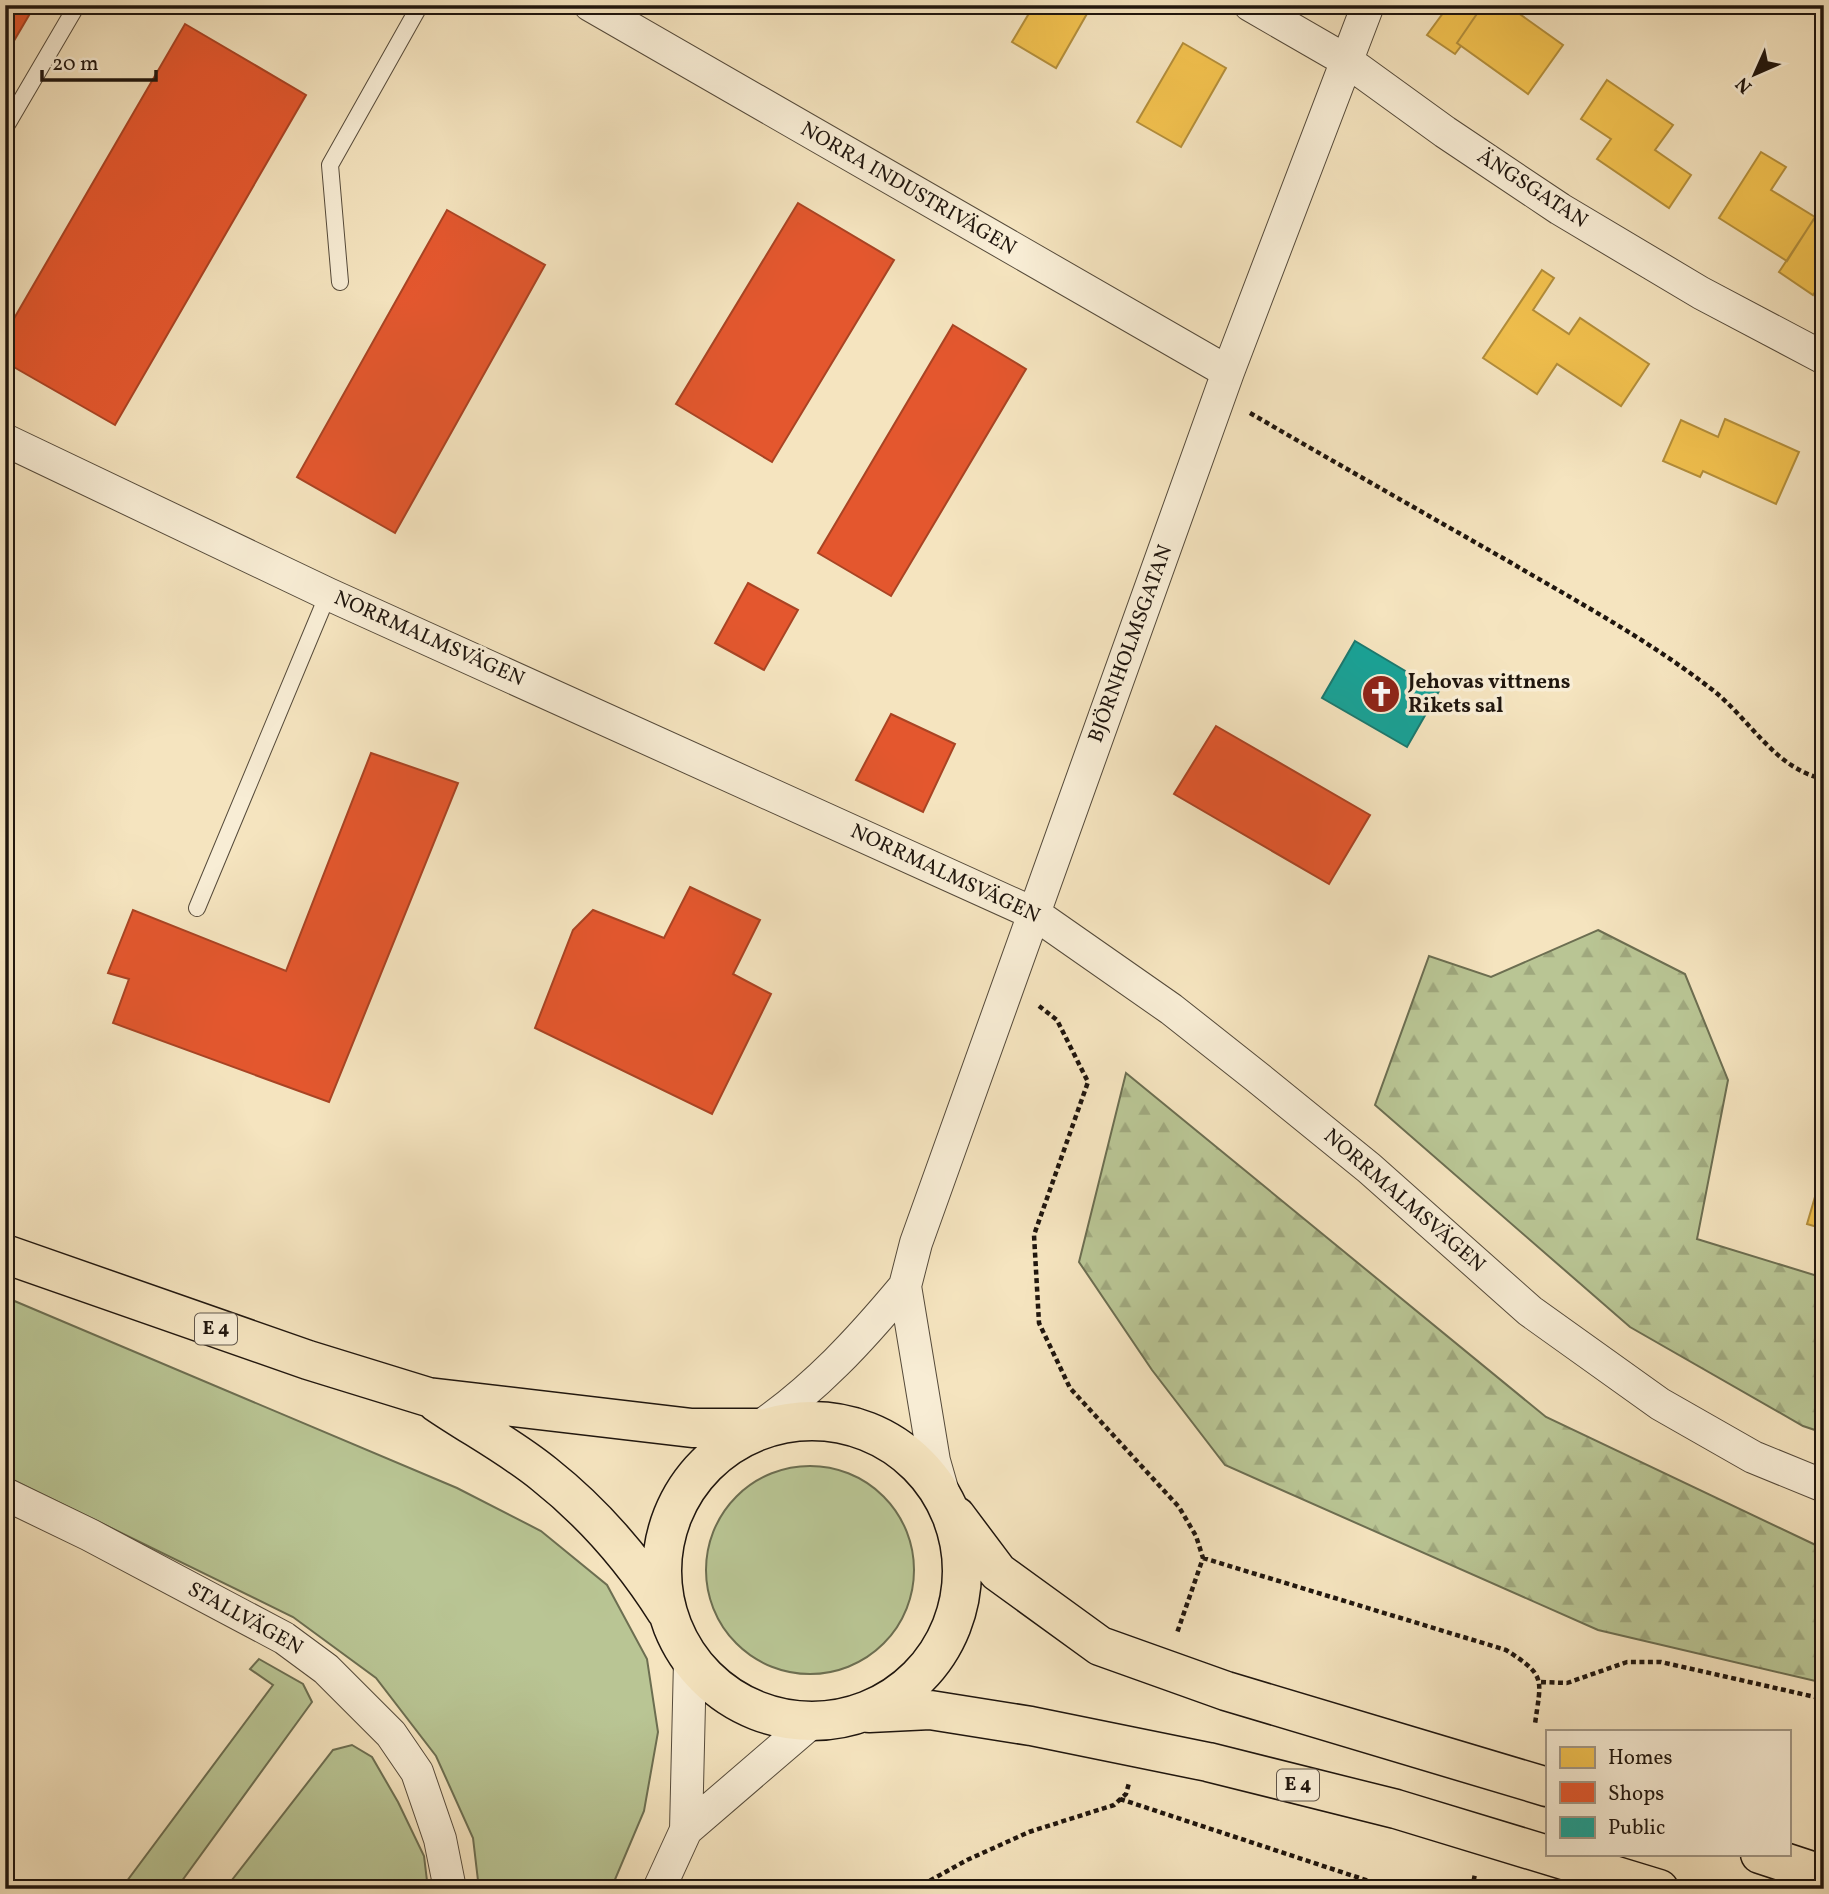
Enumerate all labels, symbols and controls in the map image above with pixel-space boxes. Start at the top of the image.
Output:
scale bar [42,38,156,82]
north arrow [1720,38,1790,108]
text: 20 m [52,50,98,79]
text: N [1730,70,1758,99]
street label: NORRA INDUSTRIVÄGEN [795,115,1021,263]
street label: ÄNGSGATAN [1471,142,1593,236]
street label: BJÖRNHOLMSGATAN [1082,541,1180,747]
street label: NORRMALMSVÄGEN [329,584,529,694]
place label: Jehovas vittnens Rikets sal [1407,668,1571,721]
church icon: Jehovas vittnens Rikets sal [1360,673,1402,715]
street label: NORRMALMSVÄGEN [846,817,1044,931]
street label: NORRMALMSVÄGEN [1317,1122,1491,1280]
road number: E 4 [195,1314,237,1344]
street label: STALLVÄGEN [182,1575,308,1663]
legend [1546,1730,1790,1856]
text: Homes [1608,1744,1673,1773]
road number: E 4 [1277,1770,1319,1800]
text: Shops [1608,1780,1664,1809]
text: Public [1608,1814,1665,1843]

